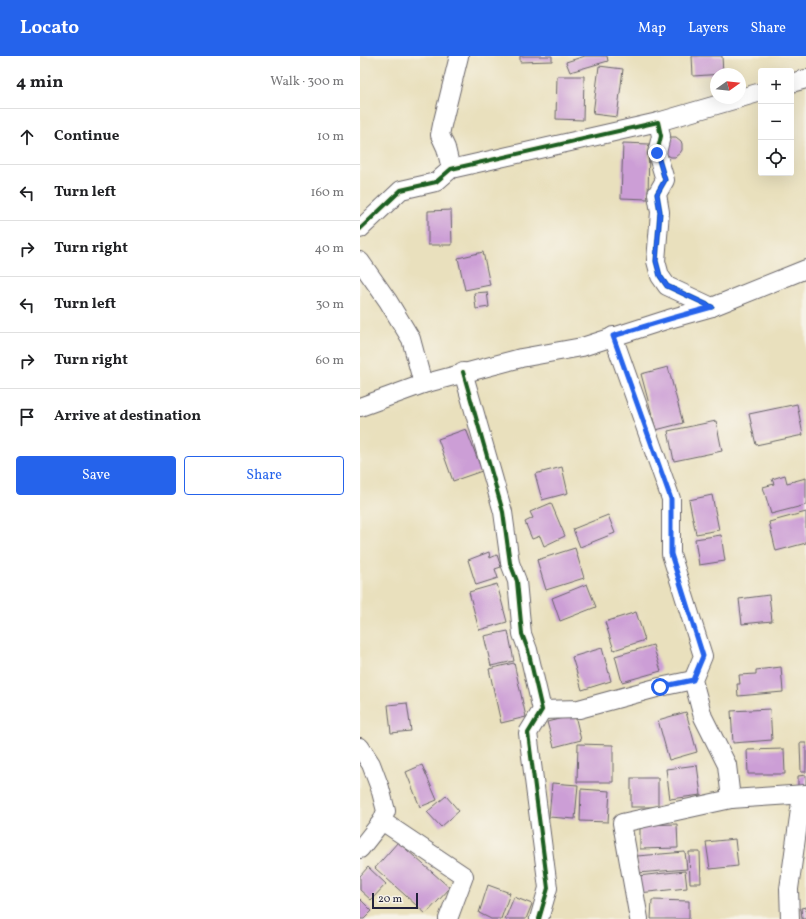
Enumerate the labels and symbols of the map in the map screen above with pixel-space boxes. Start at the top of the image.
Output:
north arrow [710,68,746,104]
route end [648,144,666,162]
route start [651,678,669,696]
scale bar [372,891,418,910]

